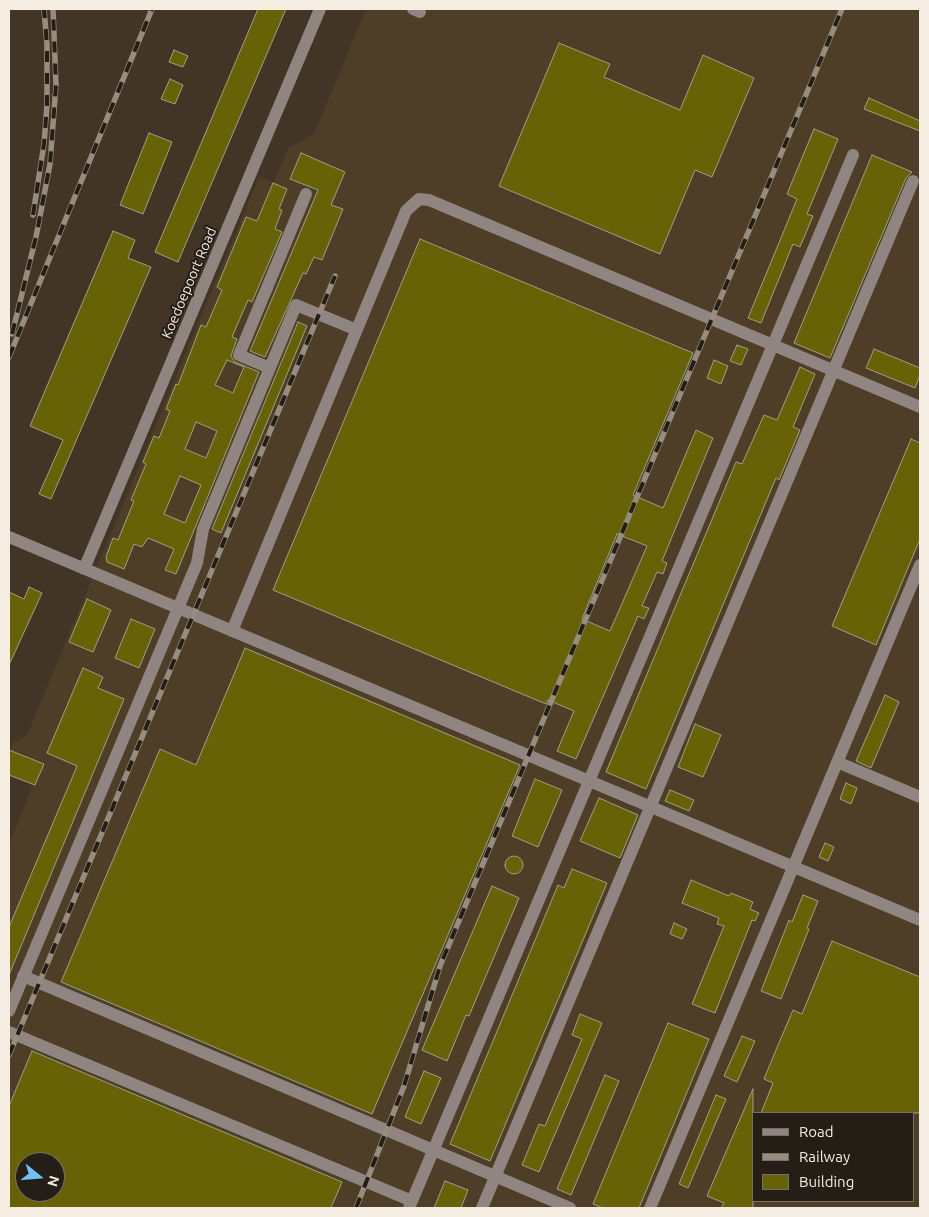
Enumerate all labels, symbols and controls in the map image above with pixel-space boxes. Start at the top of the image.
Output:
street label: Koedoepoort Road [158,225,220,341]
legend [752,1112,914,1202]
text: Road [799,1123,834,1140]
text: Railway [799,1148,850,1165]
north arrow [15,1152,65,1202]
text: Building [799,1173,854,1190]
text: N [44,1174,63,1188]

